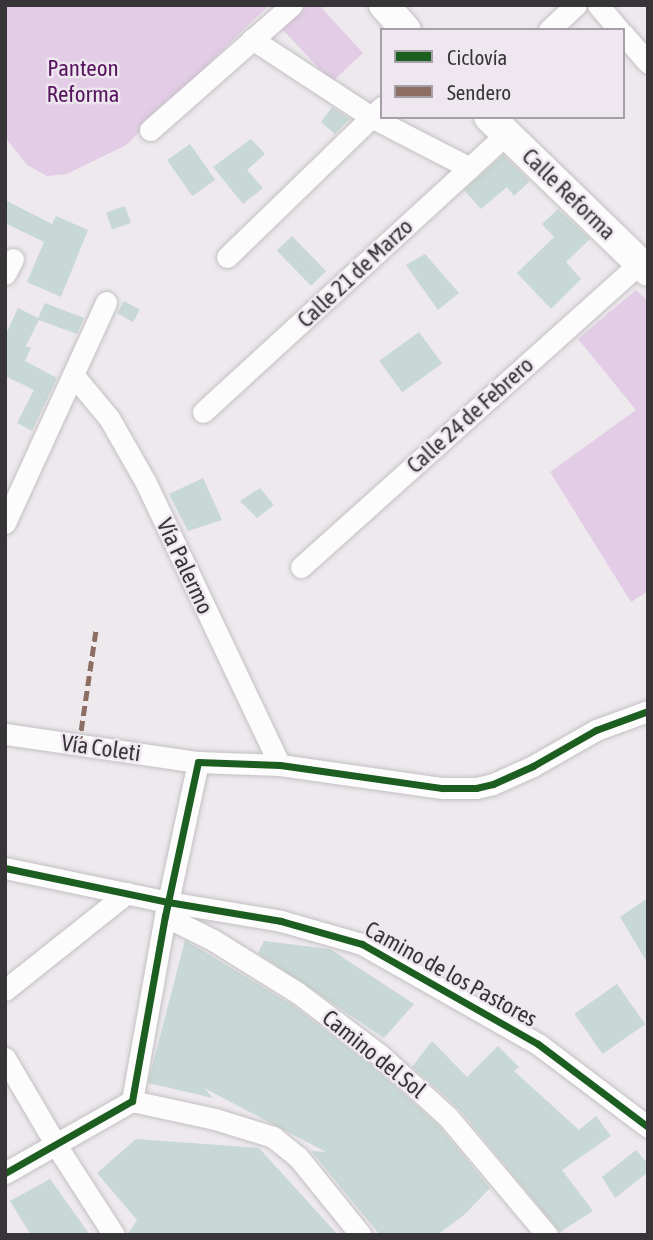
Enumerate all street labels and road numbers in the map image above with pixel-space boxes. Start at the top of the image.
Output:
street label: Calle Reforma [516,142,622,246]
street label: Calle 21 de Marzo [292,213,418,333]
street label: Calle 24 de Febrero [401,351,539,479]
street label: Vía Palermo [151,514,219,618]
street label: Vía Coleti [60,729,142,767]
street label: Camino de los Pastores [360,915,542,1033]
street label: Camino del Sol [317,1004,431,1104]

